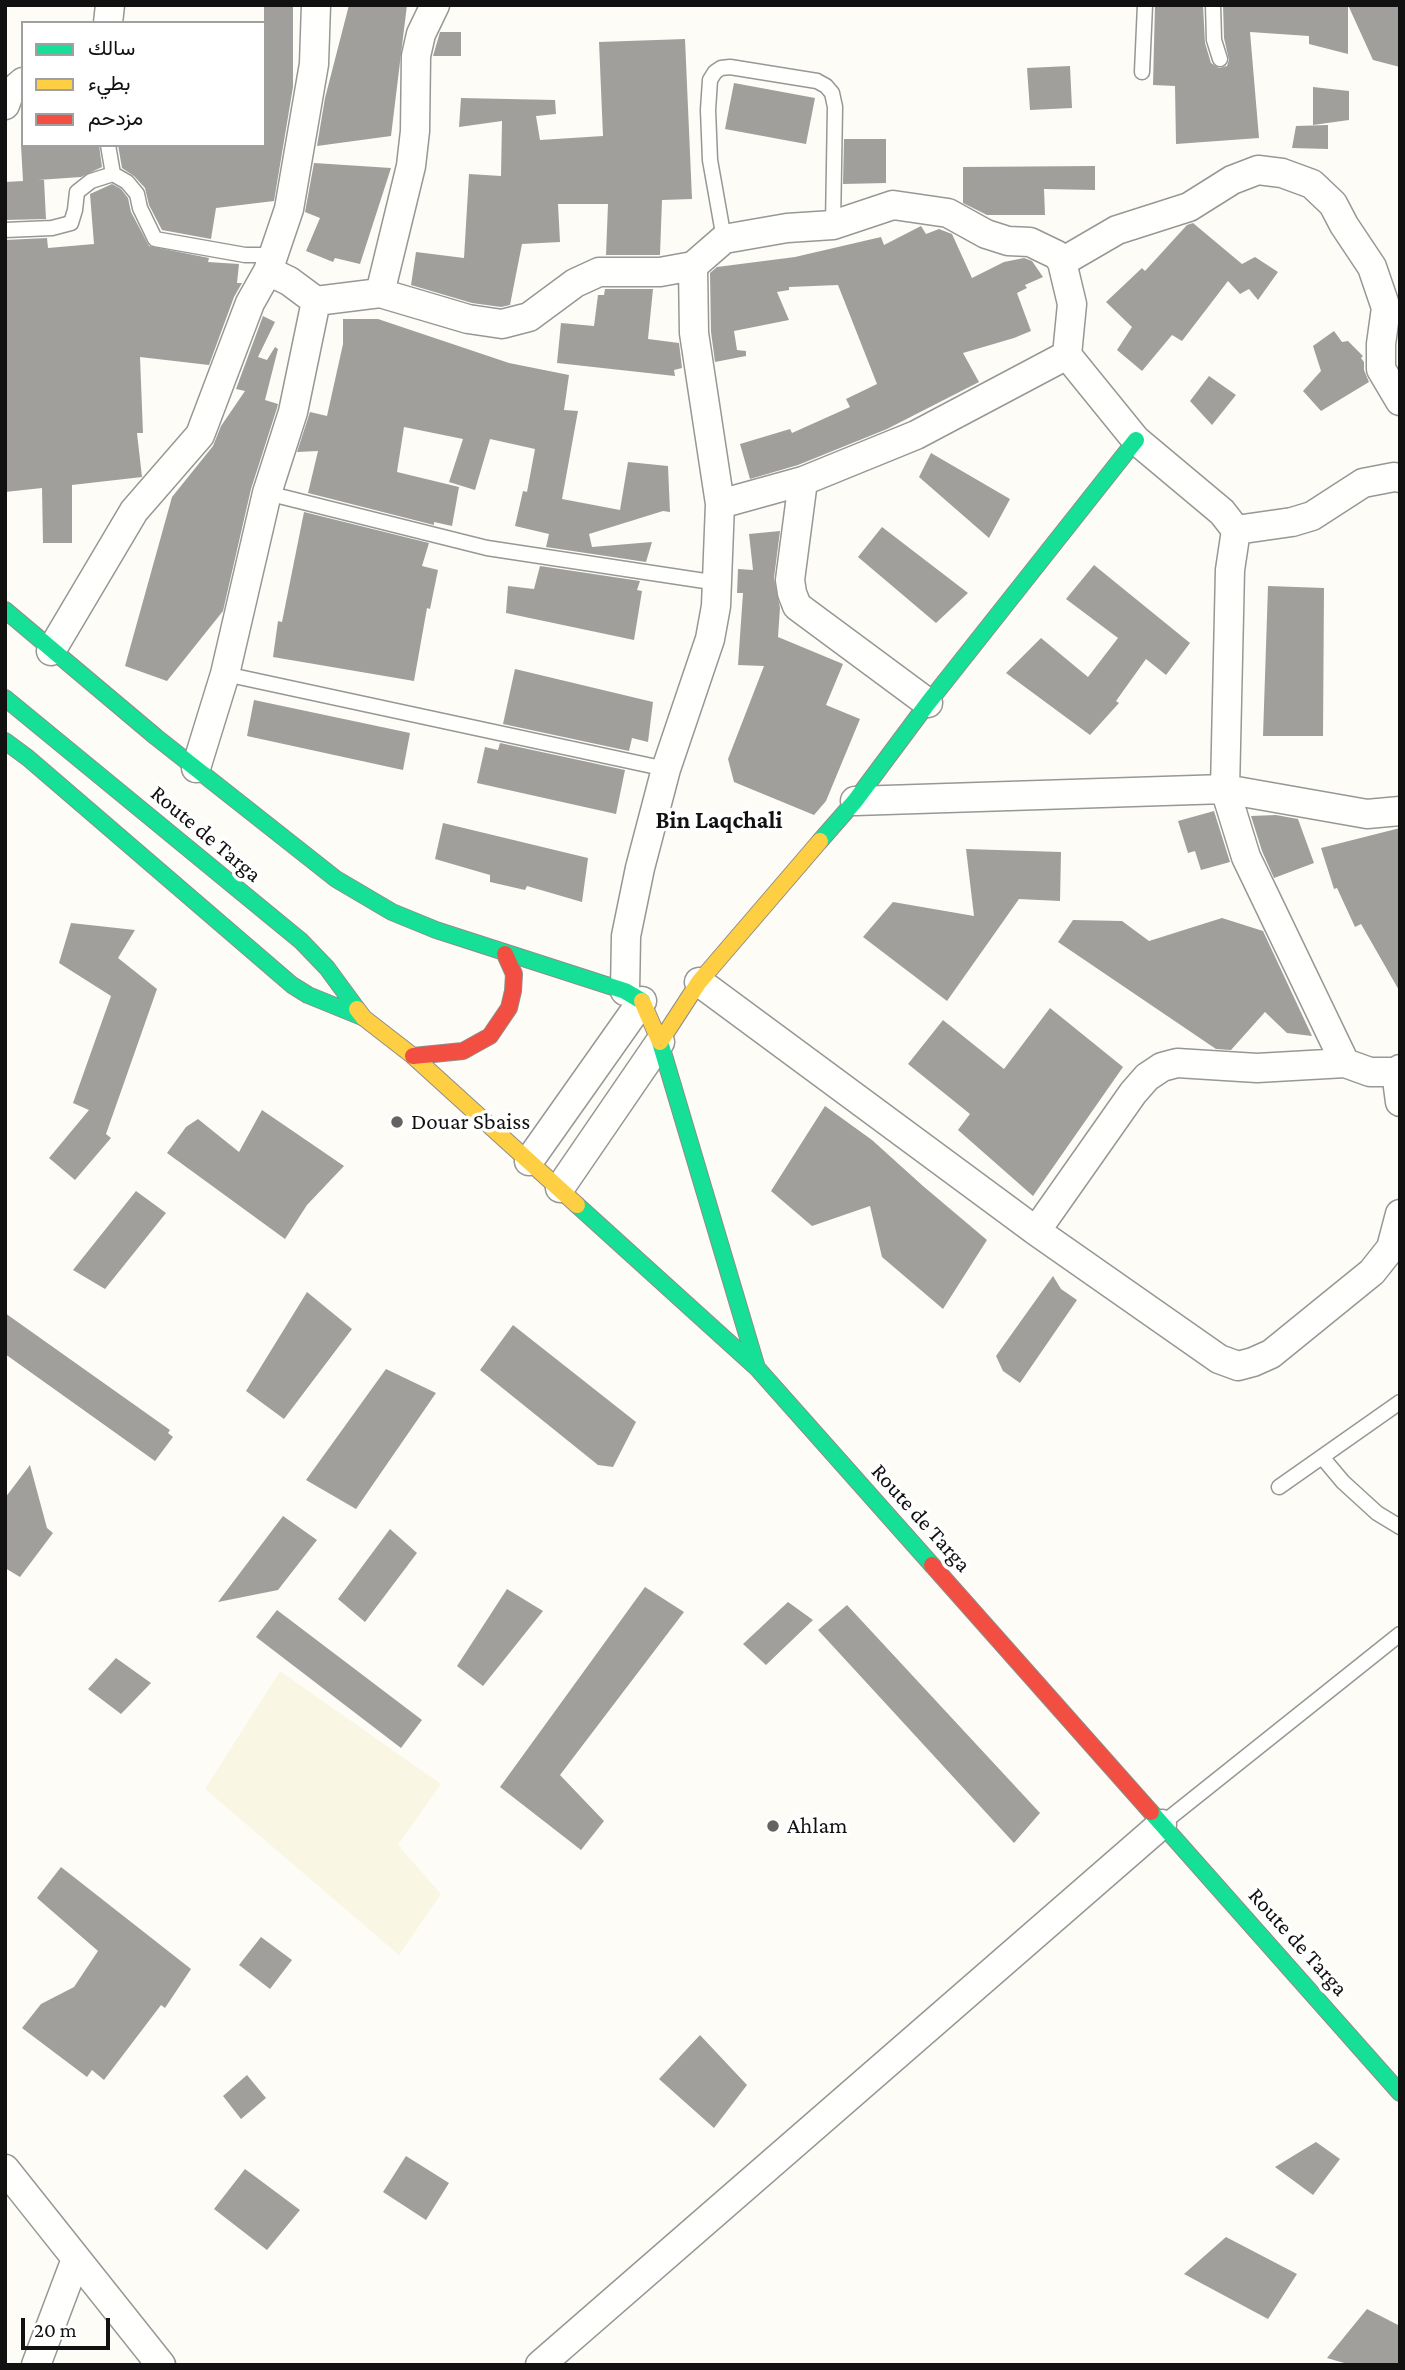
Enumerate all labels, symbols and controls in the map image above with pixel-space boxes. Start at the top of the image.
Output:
legend [21,21,266,147]
text: سالك [88,36,135,60]
text: بطيء [88,71,131,95]
text: مزدحم [88,106,143,130]
street label: Route de Targa [145,780,267,888]
district label: Bin Laqchali [656,807,782,835]
place label: Douar Sbaiss [411,1108,530,1136]
marker: Douar Sbaiss [389,1114,405,1130]
street label: Route de Targa [865,1458,977,1578]
place label: Ahlam [787,1812,848,1840]
marker: Ahlam [765,1818,781,1834]
street label: Route de Targa [1242,1882,1354,2002]
scale bar [24,2304,114,2348]
text: 20 m [34,2318,77,2342]

